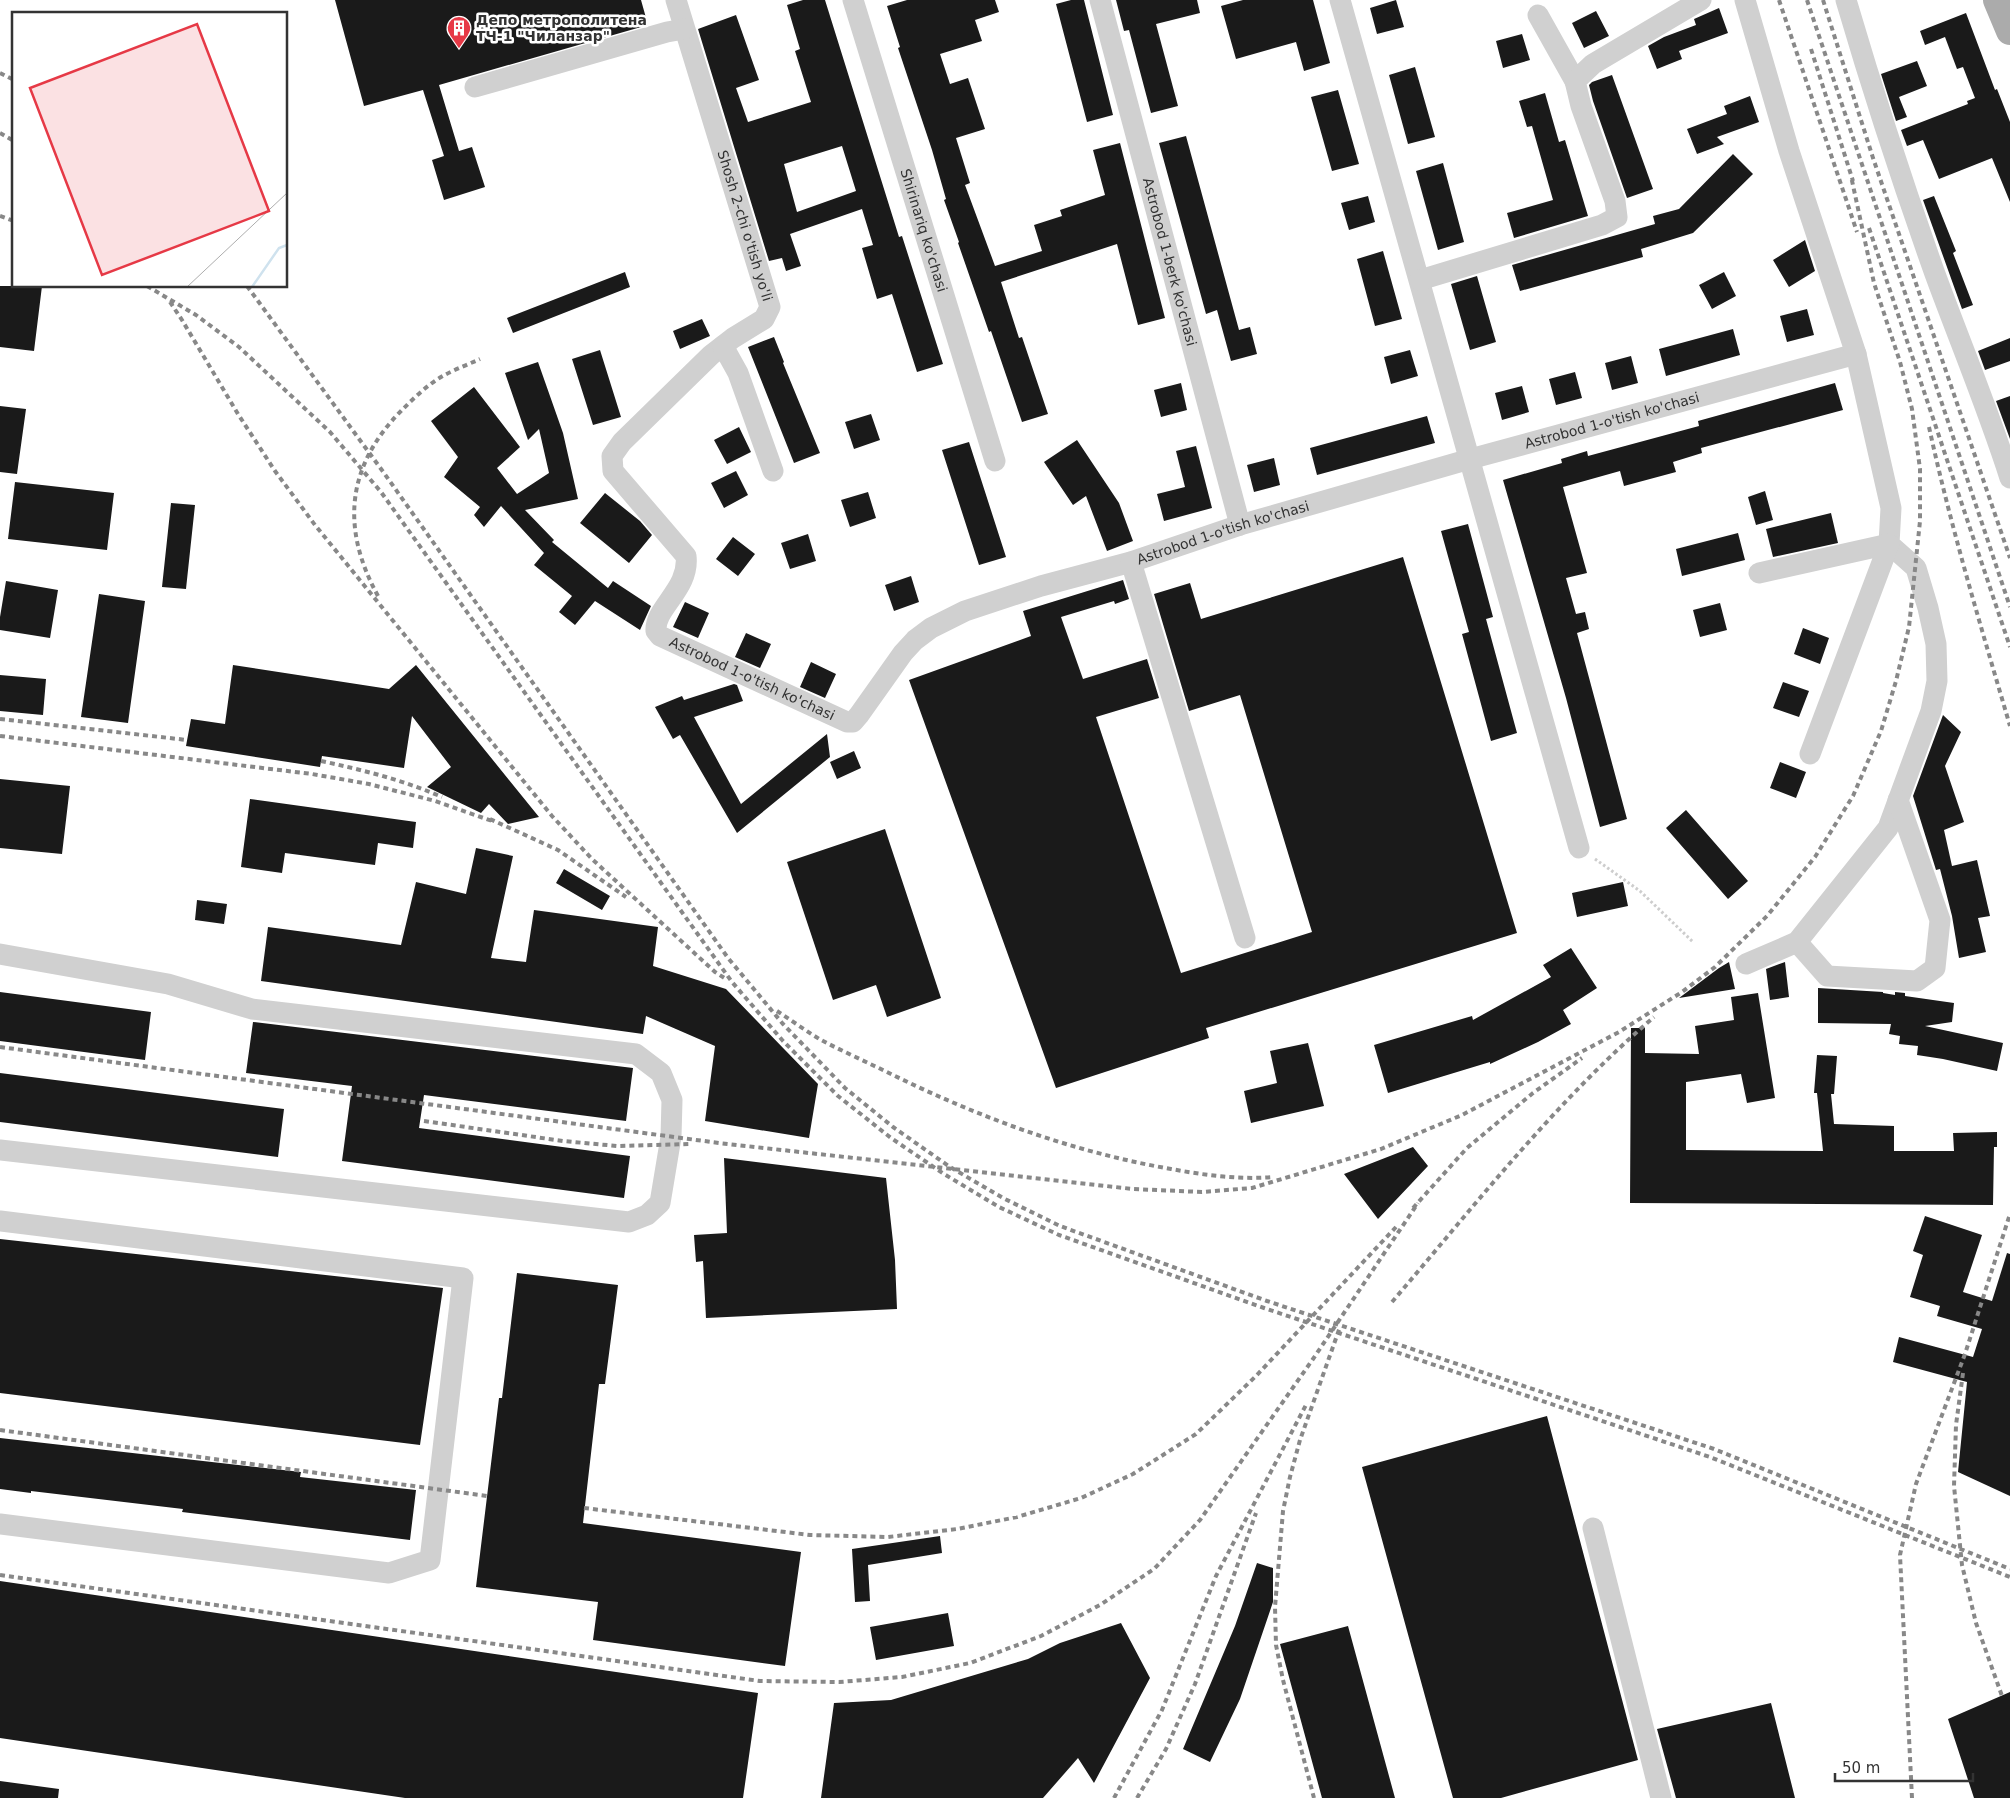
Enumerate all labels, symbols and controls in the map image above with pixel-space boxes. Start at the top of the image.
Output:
inset map [12,12,288,288]
place label: Депо метрополитена ТЧ-1 "Чиланзар" [476,12,647,44]
building icon: Депо метрополитена ТЧ-1 "Чиланзар" [446,15,472,49]
street label: Shosh 2-chi o'tish yo'li [714,148,776,303]
street label: Shirinariq ko'chasi [897,167,950,294]
street label: Astrobod 1-berk ko'chasi [1140,176,1200,348]
street label: Astrobod 1-o'tish ko'chasi [1523,389,1701,452]
street label: Astrobod 1-o'tish ko'chasi [1135,498,1311,568]
street label: Astrobod 1-o'tish ko'chasi [667,633,837,723]
scale bar [1835,1750,1972,1782]
text: 50 m [1842,1759,1880,1777]

